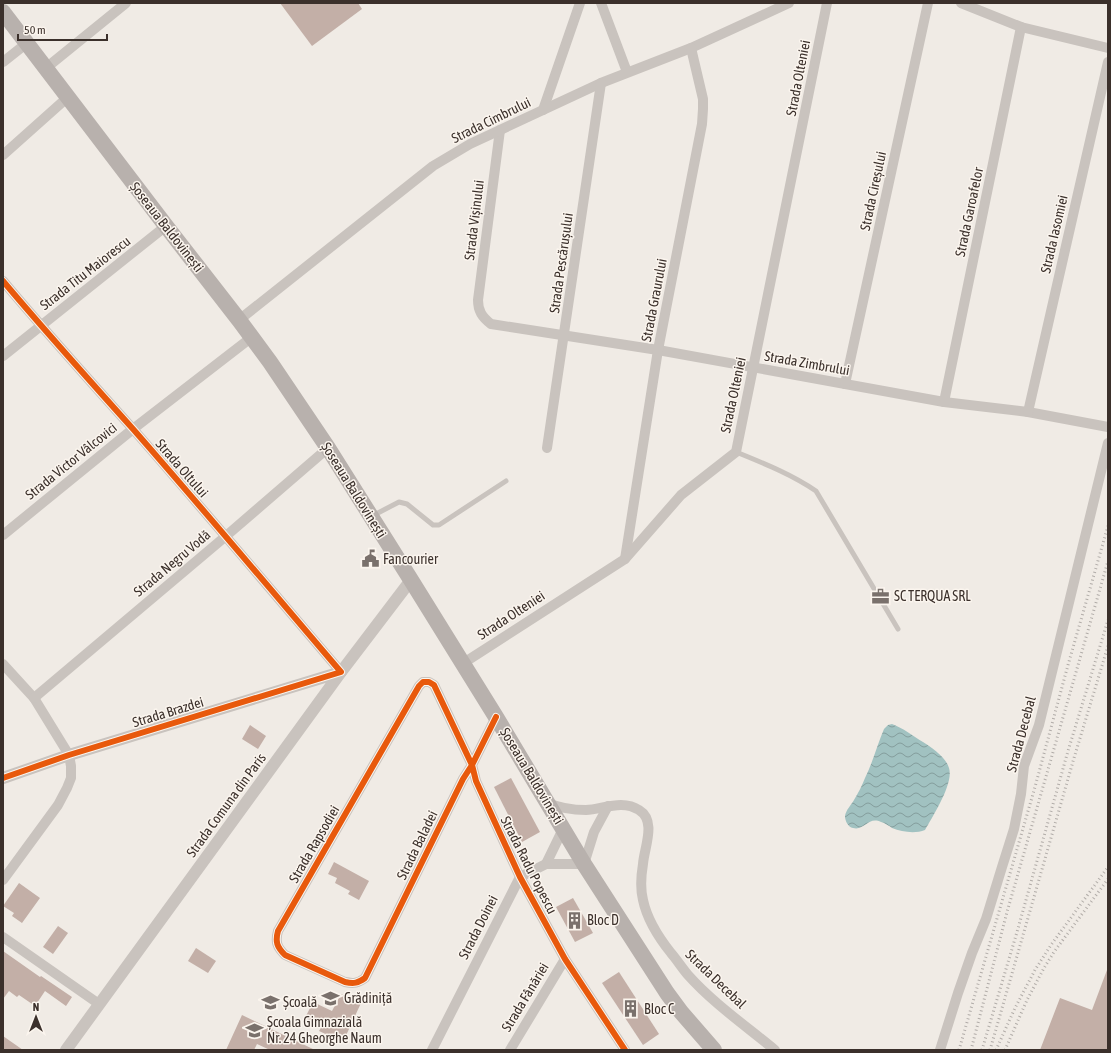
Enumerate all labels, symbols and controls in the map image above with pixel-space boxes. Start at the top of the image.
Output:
scale bar [18,16,107,42]
text: 50 m [24,23,46,37]
street label: Strada Olteniei [783,39,813,117]
street label: Strada Cimbrului [449,94,533,146]
street label: Strada Cireșului [857,150,889,232]
street label: Strada Garoafelor [952,165,986,258]
street label: Șoseaua Baldovinești [127,179,207,275]
street label: Strada Vișinului [461,179,487,261]
street label: Strada Iasomiei [1037,193,1071,275]
street label: Strada Pescărușului [546,212,576,314]
street label: Strada Titu Maiorescu [37,233,133,313]
street label: Strada Graurului [638,257,670,343]
street label: Strada Zimbrului [763,348,851,378]
street label: Strada Olteniei [717,356,749,434]
street label: Strada Victor Vâlcovici [22,419,120,503]
street label: Strada Oltului [152,436,212,500]
street label: Șoseaua Baldovinești [318,439,390,541]
street label: Strada Negru Vodă [130,526,214,600]
public building icon: Fancourier [360,549,380,569]
place label: Fancourier [383,551,439,567]
office icon: SC TERQUA SRL [871,586,891,606]
street label: Strada Olteniei [474,587,548,643]
place label: SC TERQUA SRL [894,588,971,604]
street label: Strada Brazdei [131,694,205,730]
street label: Strada Decebal [1003,694,1039,774]
street label: Șoseaua Baldovinești [497,725,567,827]
street label: Strada Comuna din Paris [183,750,269,860]
street label: Strada Rapsodiei [285,803,343,885]
street label: Strada Baladei [393,808,441,882]
street label: Strada Radu Popescu [498,814,560,916]
street label: Strada Doinei [455,892,501,962]
building icon: Bloc D [564,910,584,930]
place label: Bloc D [587,912,619,928]
street label: Strada Decebal [682,946,750,1012]
street label: Strada Fânăriei [498,960,552,1034]
school or university icon: Grădiniță [321,988,341,1008]
place label: Grădiniță [344,990,392,1006]
school or university icon: Școală [260,992,280,1012]
place label: Școală [283,994,317,1010]
north arrow [16,997,56,1037]
building icon: Bloc C [621,999,641,1019]
text: N [33,1001,39,1013]
place label: Bloc C [644,1001,675,1017]
place label: Școala Gimnazială Nr. 24 Gheorghe Naum [267,1014,382,1046]
school or university icon: Școala Gimnazială Nr. 24 Gheorghe Naum [244,1020,264,1040]

